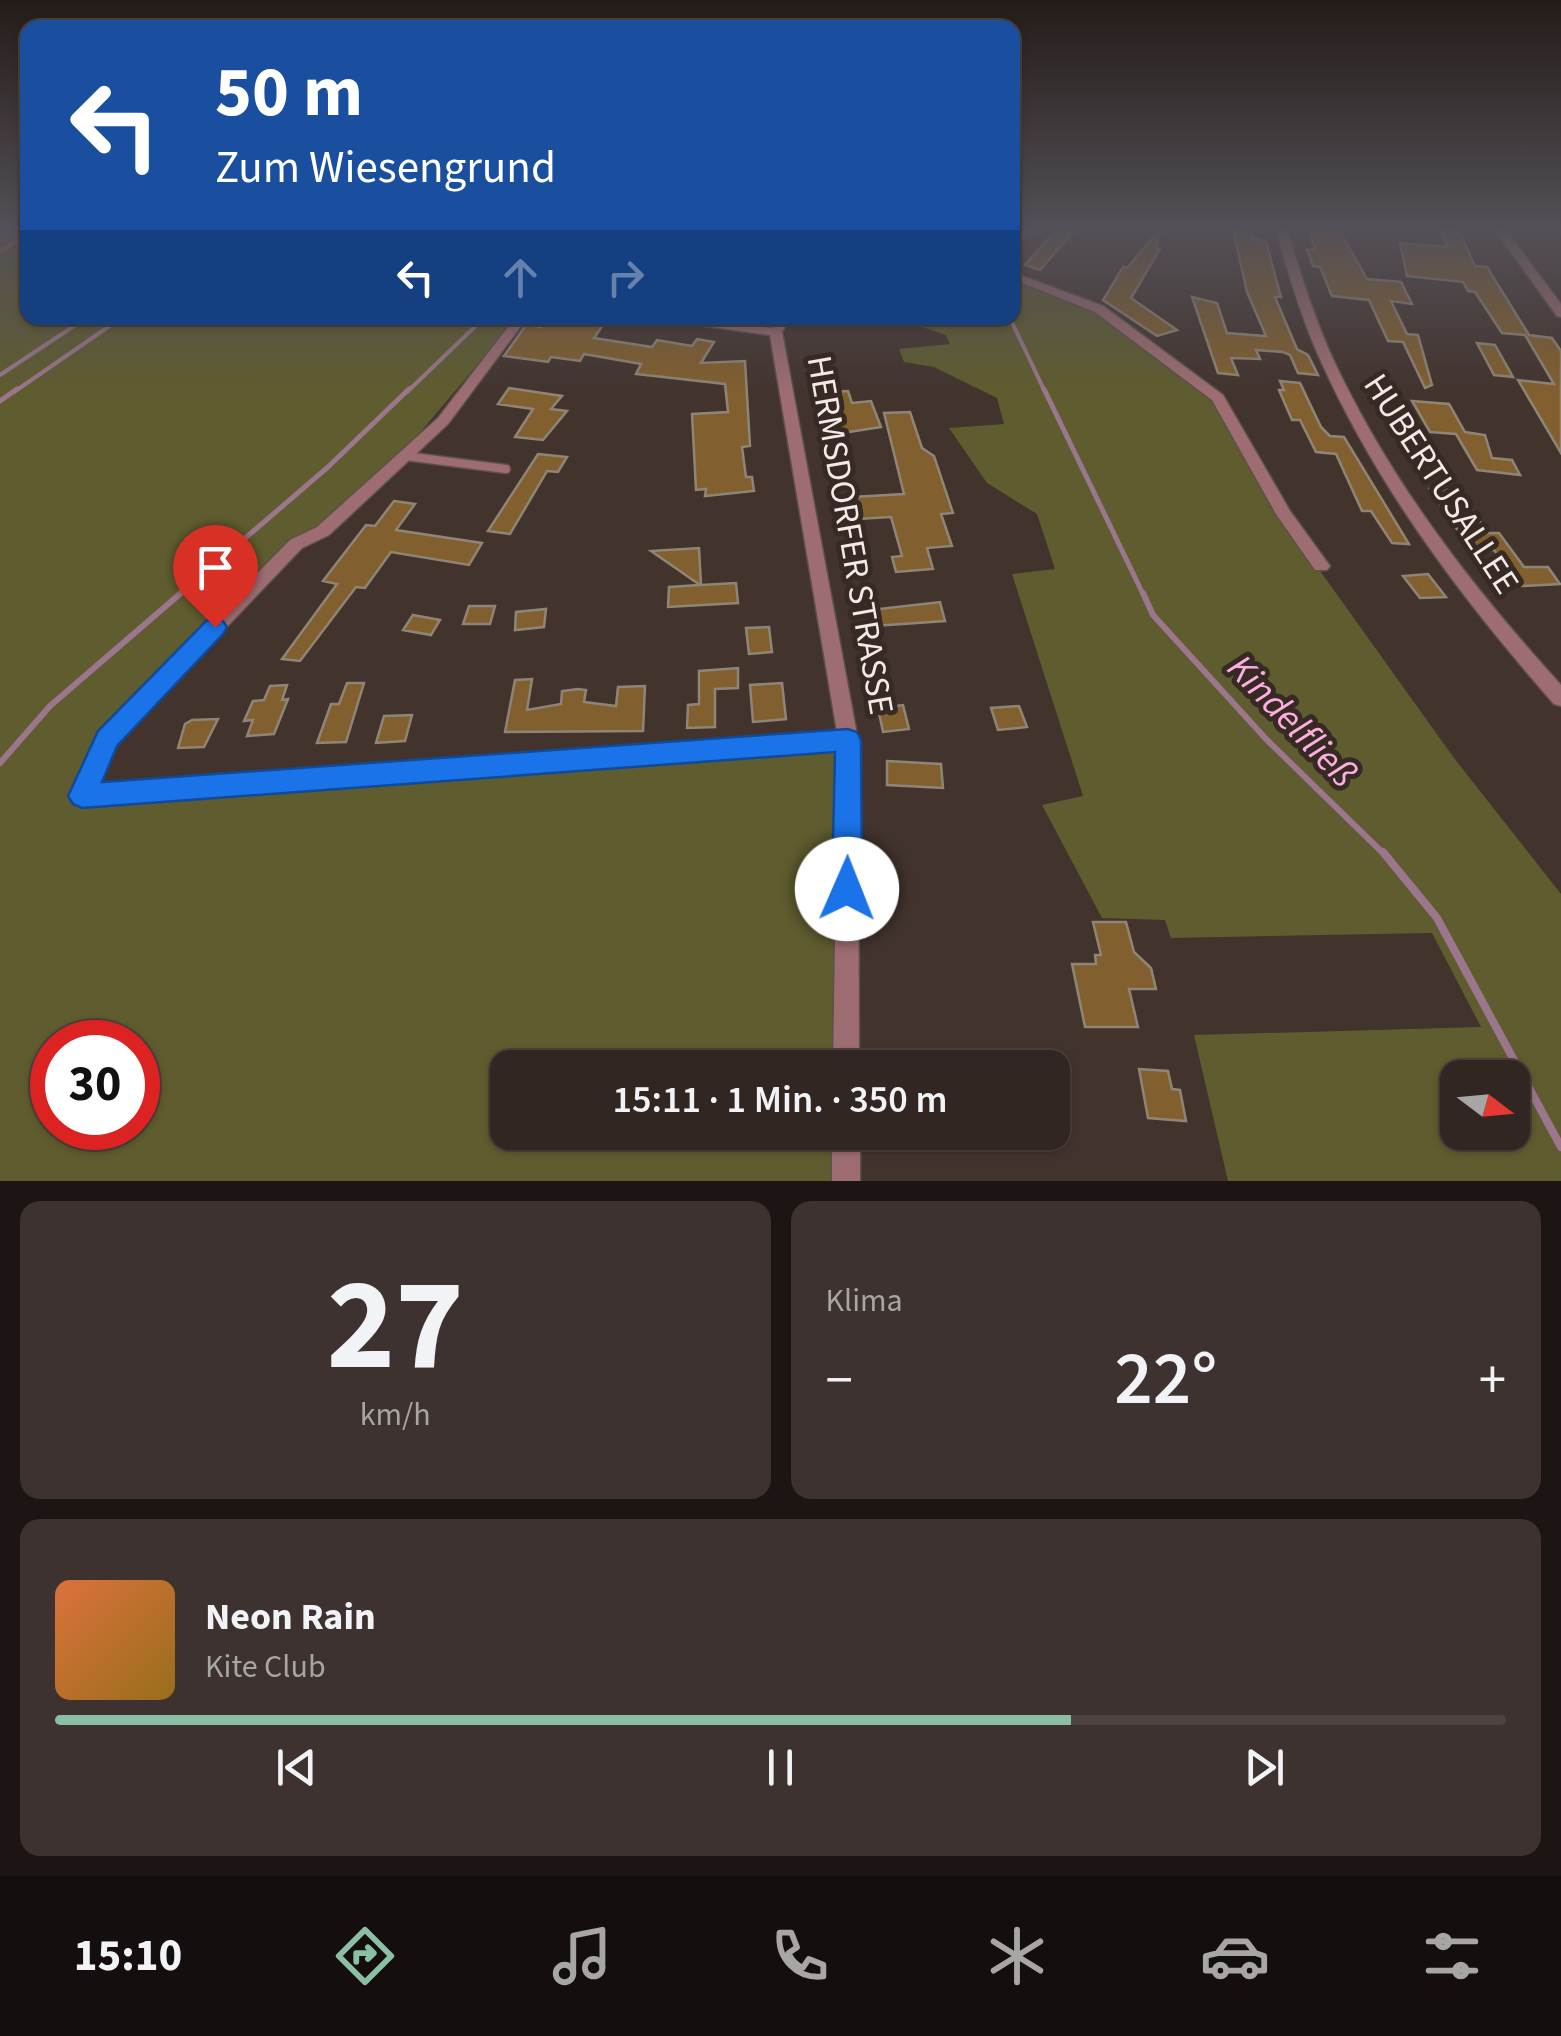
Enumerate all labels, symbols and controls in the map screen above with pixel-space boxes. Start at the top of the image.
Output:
text: 50 m [215,43,363,143]
icon: left [50,60,180,190]
text: Zum Wiesengrund [215,136,556,200]
icon: left [388,250,443,305]
icon: ahead [493,250,548,305]
icon: right [598,250,653,305]
street label: HERMSDORFER STRASSE [794,352,906,718]
street label: HUBERTUSALLEE [1351,364,1531,604]
pin [173,525,258,628]
icon: arrive [188,540,243,595]
water label: Kindelfließ [1215,642,1369,800]
position arrow [795,837,899,941]
speed limit sign: 30 [30,1020,160,1150]
north arrow [1440,1060,1530,1150]
map controls [1440,1060,1530,1150]
text: 15:11 · 1 Min. · 350 m [613,1073,947,1127]
text: 27 [327,1234,464,1419]
text: Klima [826,1278,903,1324]
text: 22° [1114,1326,1217,1433]
text: − [826,1342,853,1420]
text: + [1479,1342,1506,1420]
text: km/h [360,1392,431,1438]
text: Neon Rain [205,1590,376,1644]
text: Kite Club [205,1644,326,1690]
icon: previous [269,1740,324,1795]
icon: pause [753,1740,808,1795]
icon: next [1237,1740,1292,1795]
icon: directions [330,1921,400,1991]
icon: music [547,1921,617,1991]
icon: phone [765,1921,835,1991]
icon: climate [982,1921,1052,1991]
icon: car [1200,1921,1270,1991]
icon: filters [1417,1921,1487,1991]
text: 15:10 [74,1924,182,1988]

